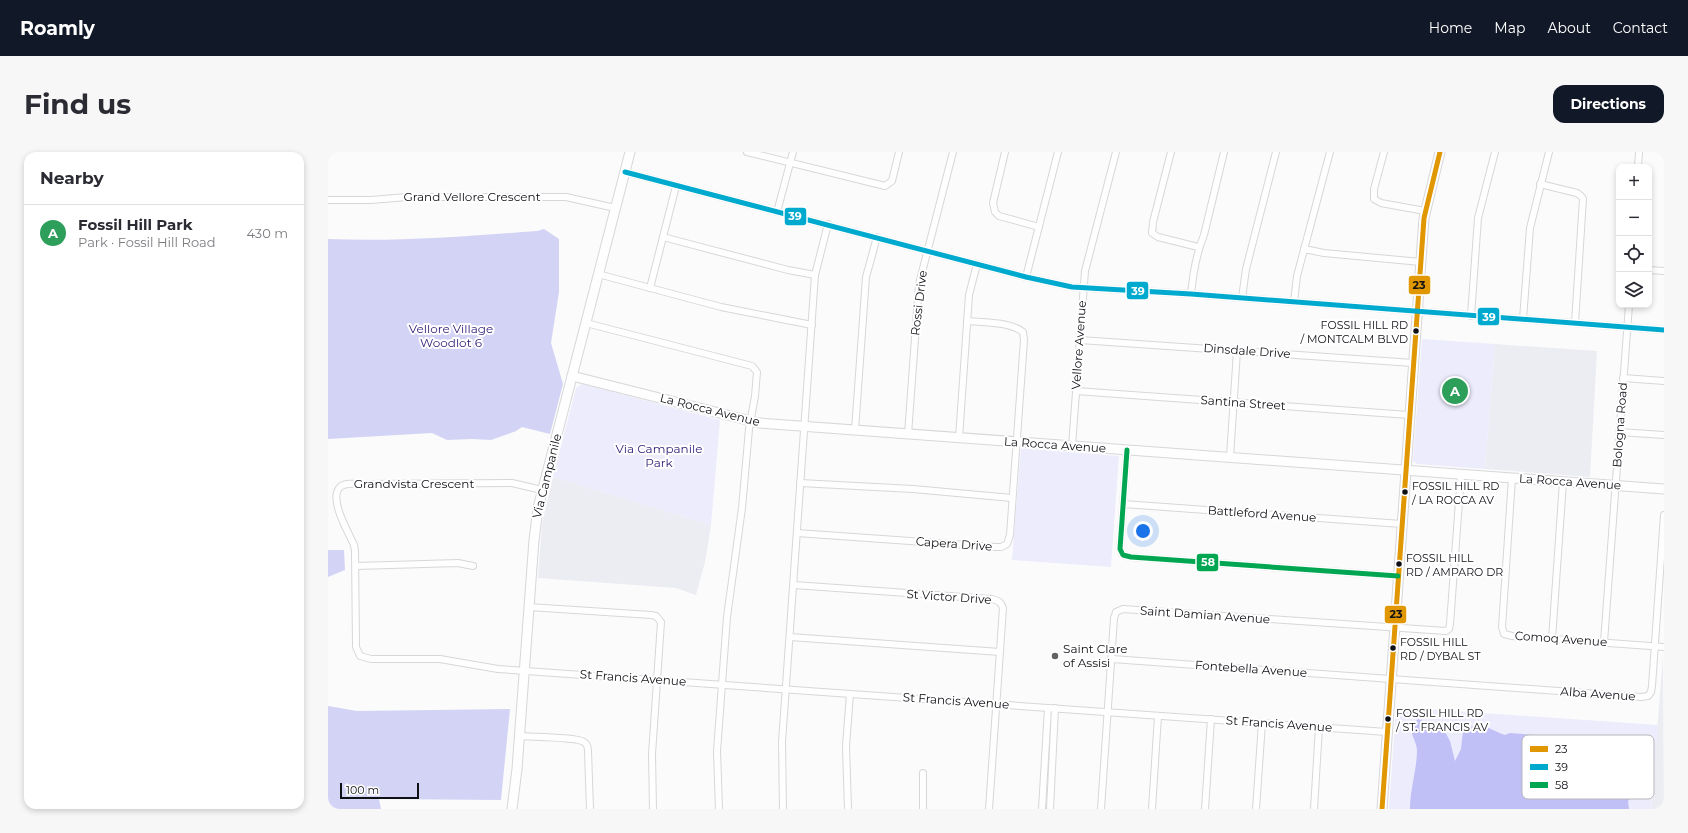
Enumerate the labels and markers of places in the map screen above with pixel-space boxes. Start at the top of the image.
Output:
place label: FOSSIL HILL RD / MONTCALM BLVD [1299,318,1408,346]
marker: FOSSIL HILL RD / MONTCALM BLVD [1411,326,1421,336]
pin: A [1442,376,1468,406]
place label: FOSSIL HILL RD / LA ROCCA AV [1411,479,1499,507]
marker: FOSSIL HILL RD / LA ROCCA AV [1400,487,1410,497]
place label: FOSSIL HILL RD / AMPARO DR [1406,551,1503,579]
marker: FOSSIL HILL RD / AMPARO DR [1394,559,1404,569]
place label: FOSSIL HILL RD / DYBAL ST [1400,635,1481,663]
place label: Saint Clare of Assisi [1063,641,1128,670]
marker: FOSSIL HILL RD / DYBAL ST [1388,643,1398,653]
marker: Saint Clare of Assisi [1050,651,1060,661]
place label: FOSSIL HILL RD / ST. FRANCIS AV [1395,706,1488,734]
marker: FOSSIL HILL RD / ST. FRANCIS AV [1383,714,1393,724]

